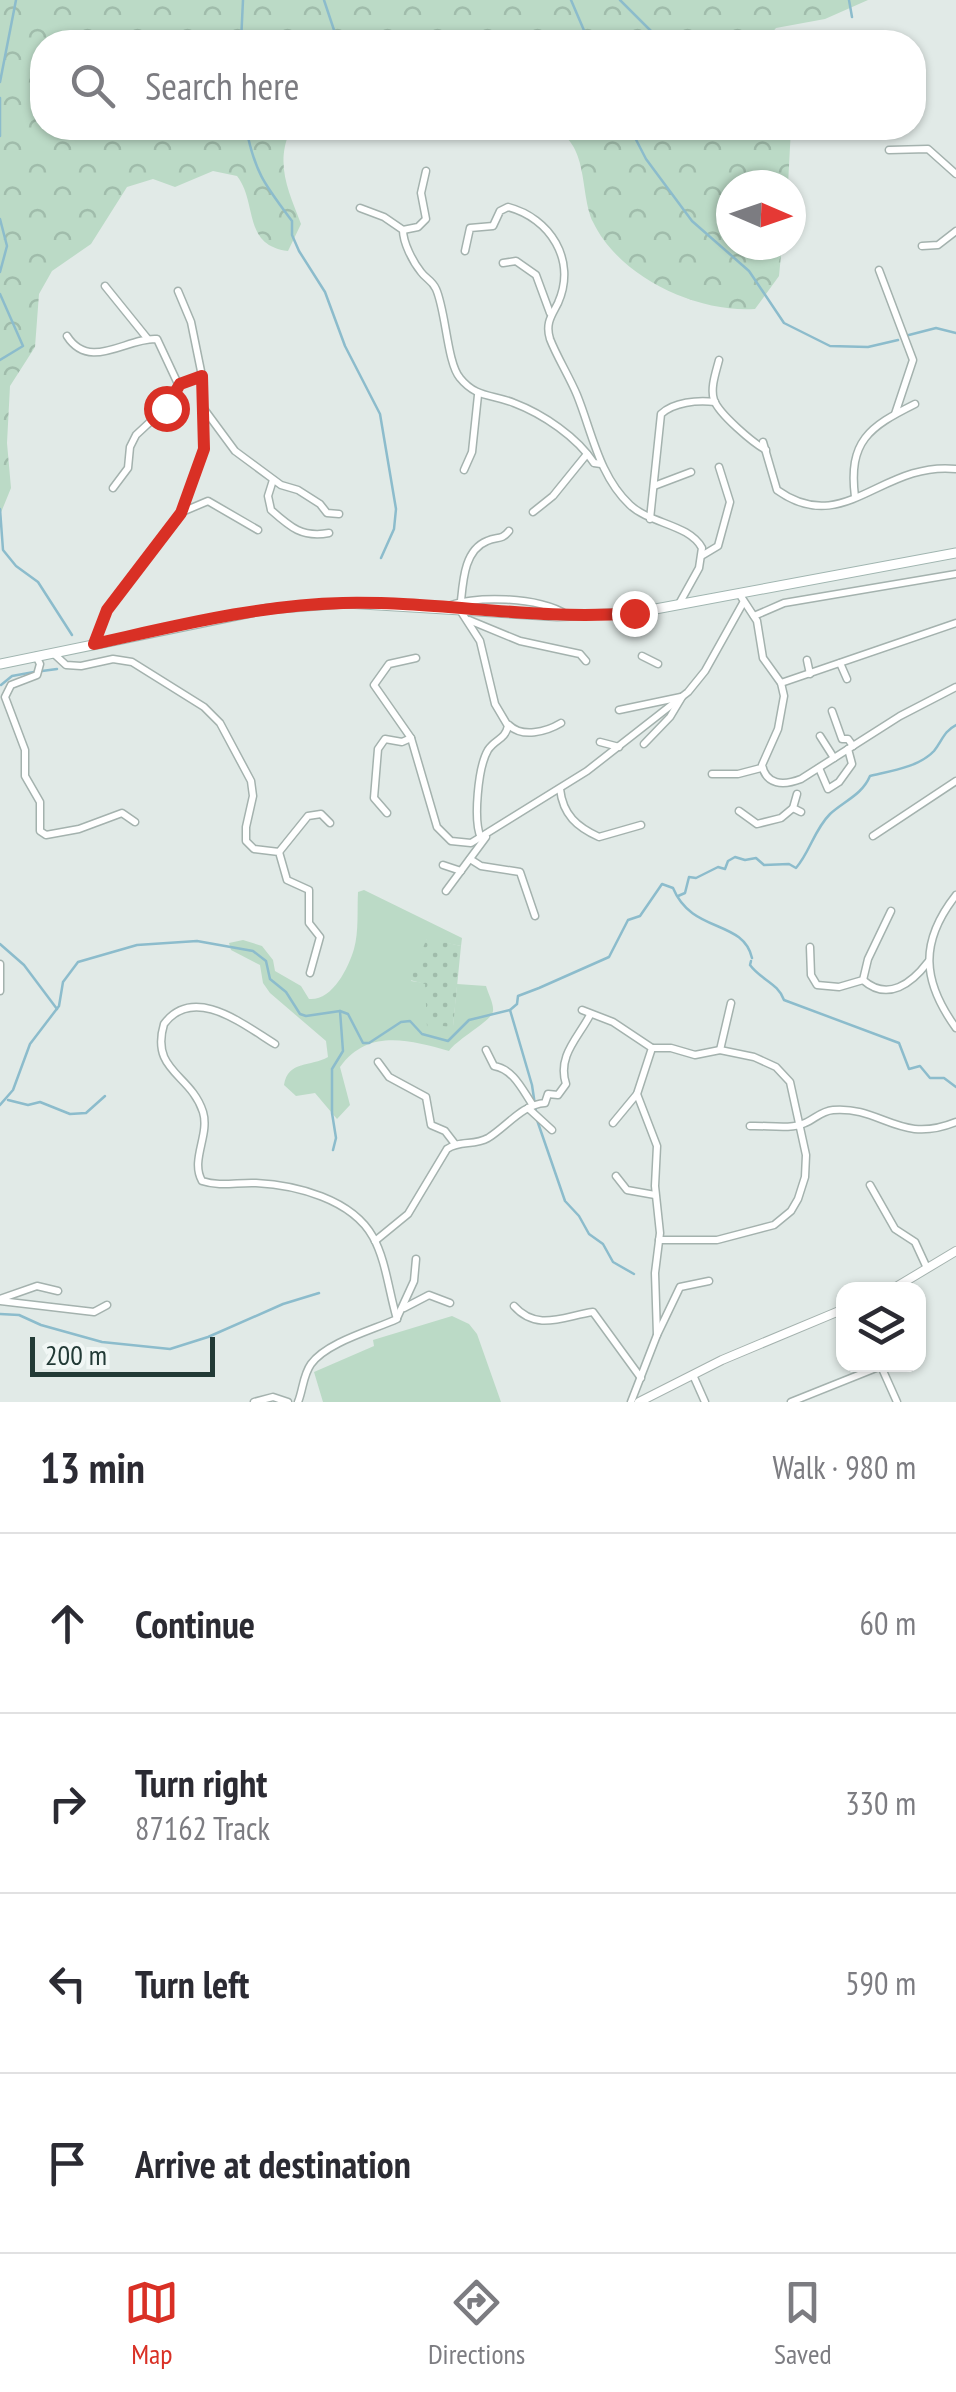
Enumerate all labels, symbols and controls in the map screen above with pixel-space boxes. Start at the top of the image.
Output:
search box [30,30,926,140]
icon: search [65,58,120,113]
text: Search here [145,61,299,110]
north arrow [716,170,806,260]
route start [144,386,190,432]
route end [612,591,658,637]
map controls [836,1282,926,1372]
button: layers [836,1282,926,1372]
scale bar [30,1332,215,1376]
text: 200 m [45,1336,107,1373]
text: 13 min [40,1440,145,1495]
text: Walk · 980 m [772,1446,916,1488]
icon: ahead [40,1596,95,1651]
text: Continue [135,1599,255,1648]
text: 60 m [860,1602,916,1644]
text: Turn right [135,1758,267,1807]
icon: right [40,1776,95,1831]
text: 330 m [845,1782,916,1824]
text: 87162 Track [135,1807,270,1849]
icon: left [40,1956,95,2011]
text: Turn left [135,1959,249,2008]
text: 590 m [845,1962,916,2004]
icon: arrive [40,2136,95,2191]
text: Arrive at destination [135,2139,411,2188]
tab: Map [124,2275,179,2372]
tab: Directions [428,2275,525,2372]
tab: Saved [774,2275,832,2372]

